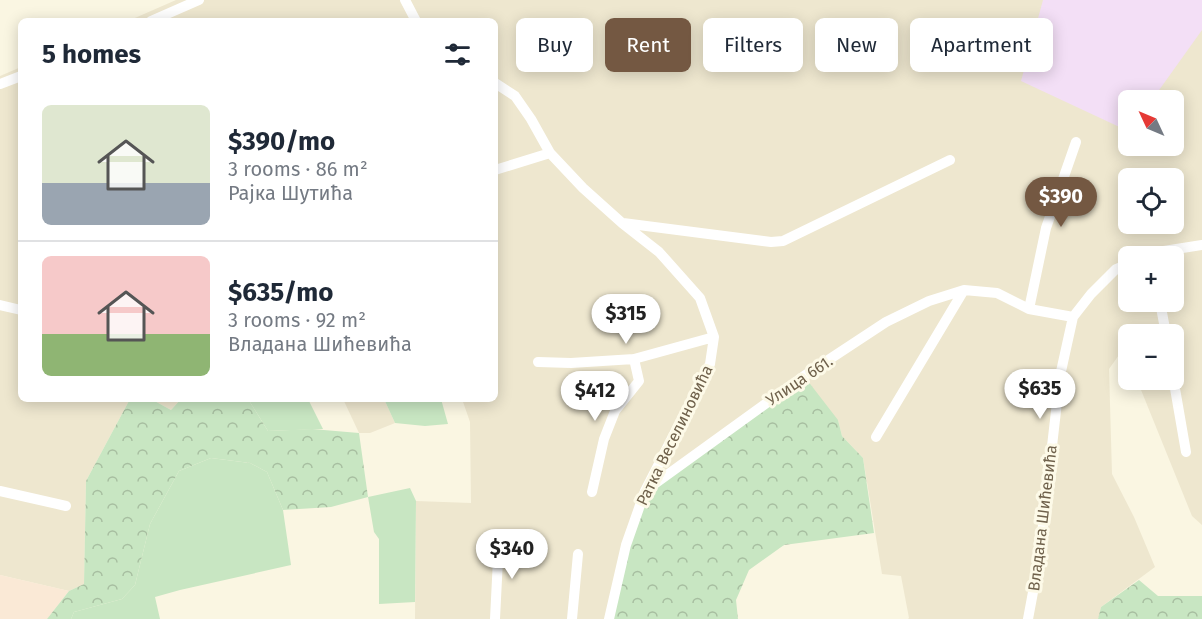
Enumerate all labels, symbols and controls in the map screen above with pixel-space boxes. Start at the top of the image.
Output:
chip: Buy [516,18,593,72]
chip: Rent [605,18,691,72]
chip: Filters [703,18,803,72]
chip: New [815,18,898,72]
chip: Apartment [910,18,1053,72]
icon: filters [441,38,474,71]
text: 5 homes [42,39,141,70]
north arrow [1118,90,1184,156]
map controls [1118,90,1184,390]
text: $390/mo [228,126,335,157]
icon: home [90,129,162,201]
text: 3 rooms · 86 m² [228,157,368,181]
button: locate [1118,168,1184,234]
pin: $390 [1025,177,1097,228]
text: Рајка Шутића [228,181,353,205]
text: $390 [1039,184,1083,208]
button: + [1118,246,1184,312]
text: $635/mo [228,277,334,308]
icon: home [90,280,162,352]
pin: $315 [590,294,662,345]
text: $315 [606,301,646,325]
text: 3 rooms · 92 m² [228,308,366,332]
button: − [1118,324,1184,390]
text: Владана Шићевића [228,332,412,356]
street label: Улица 661. [762,351,836,410]
street label: Ратка Веселиновића [632,362,717,509]
pin: $635 [1004,369,1076,420]
pin: $412 [559,371,631,422]
text: $635 [1018,376,1062,400]
text: $412 [575,378,615,402]
street label: Владана Шићевића [1024,444,1061,592]
pin: $340 [476,529,548,580]
text: $340 [490,536,534,560]

